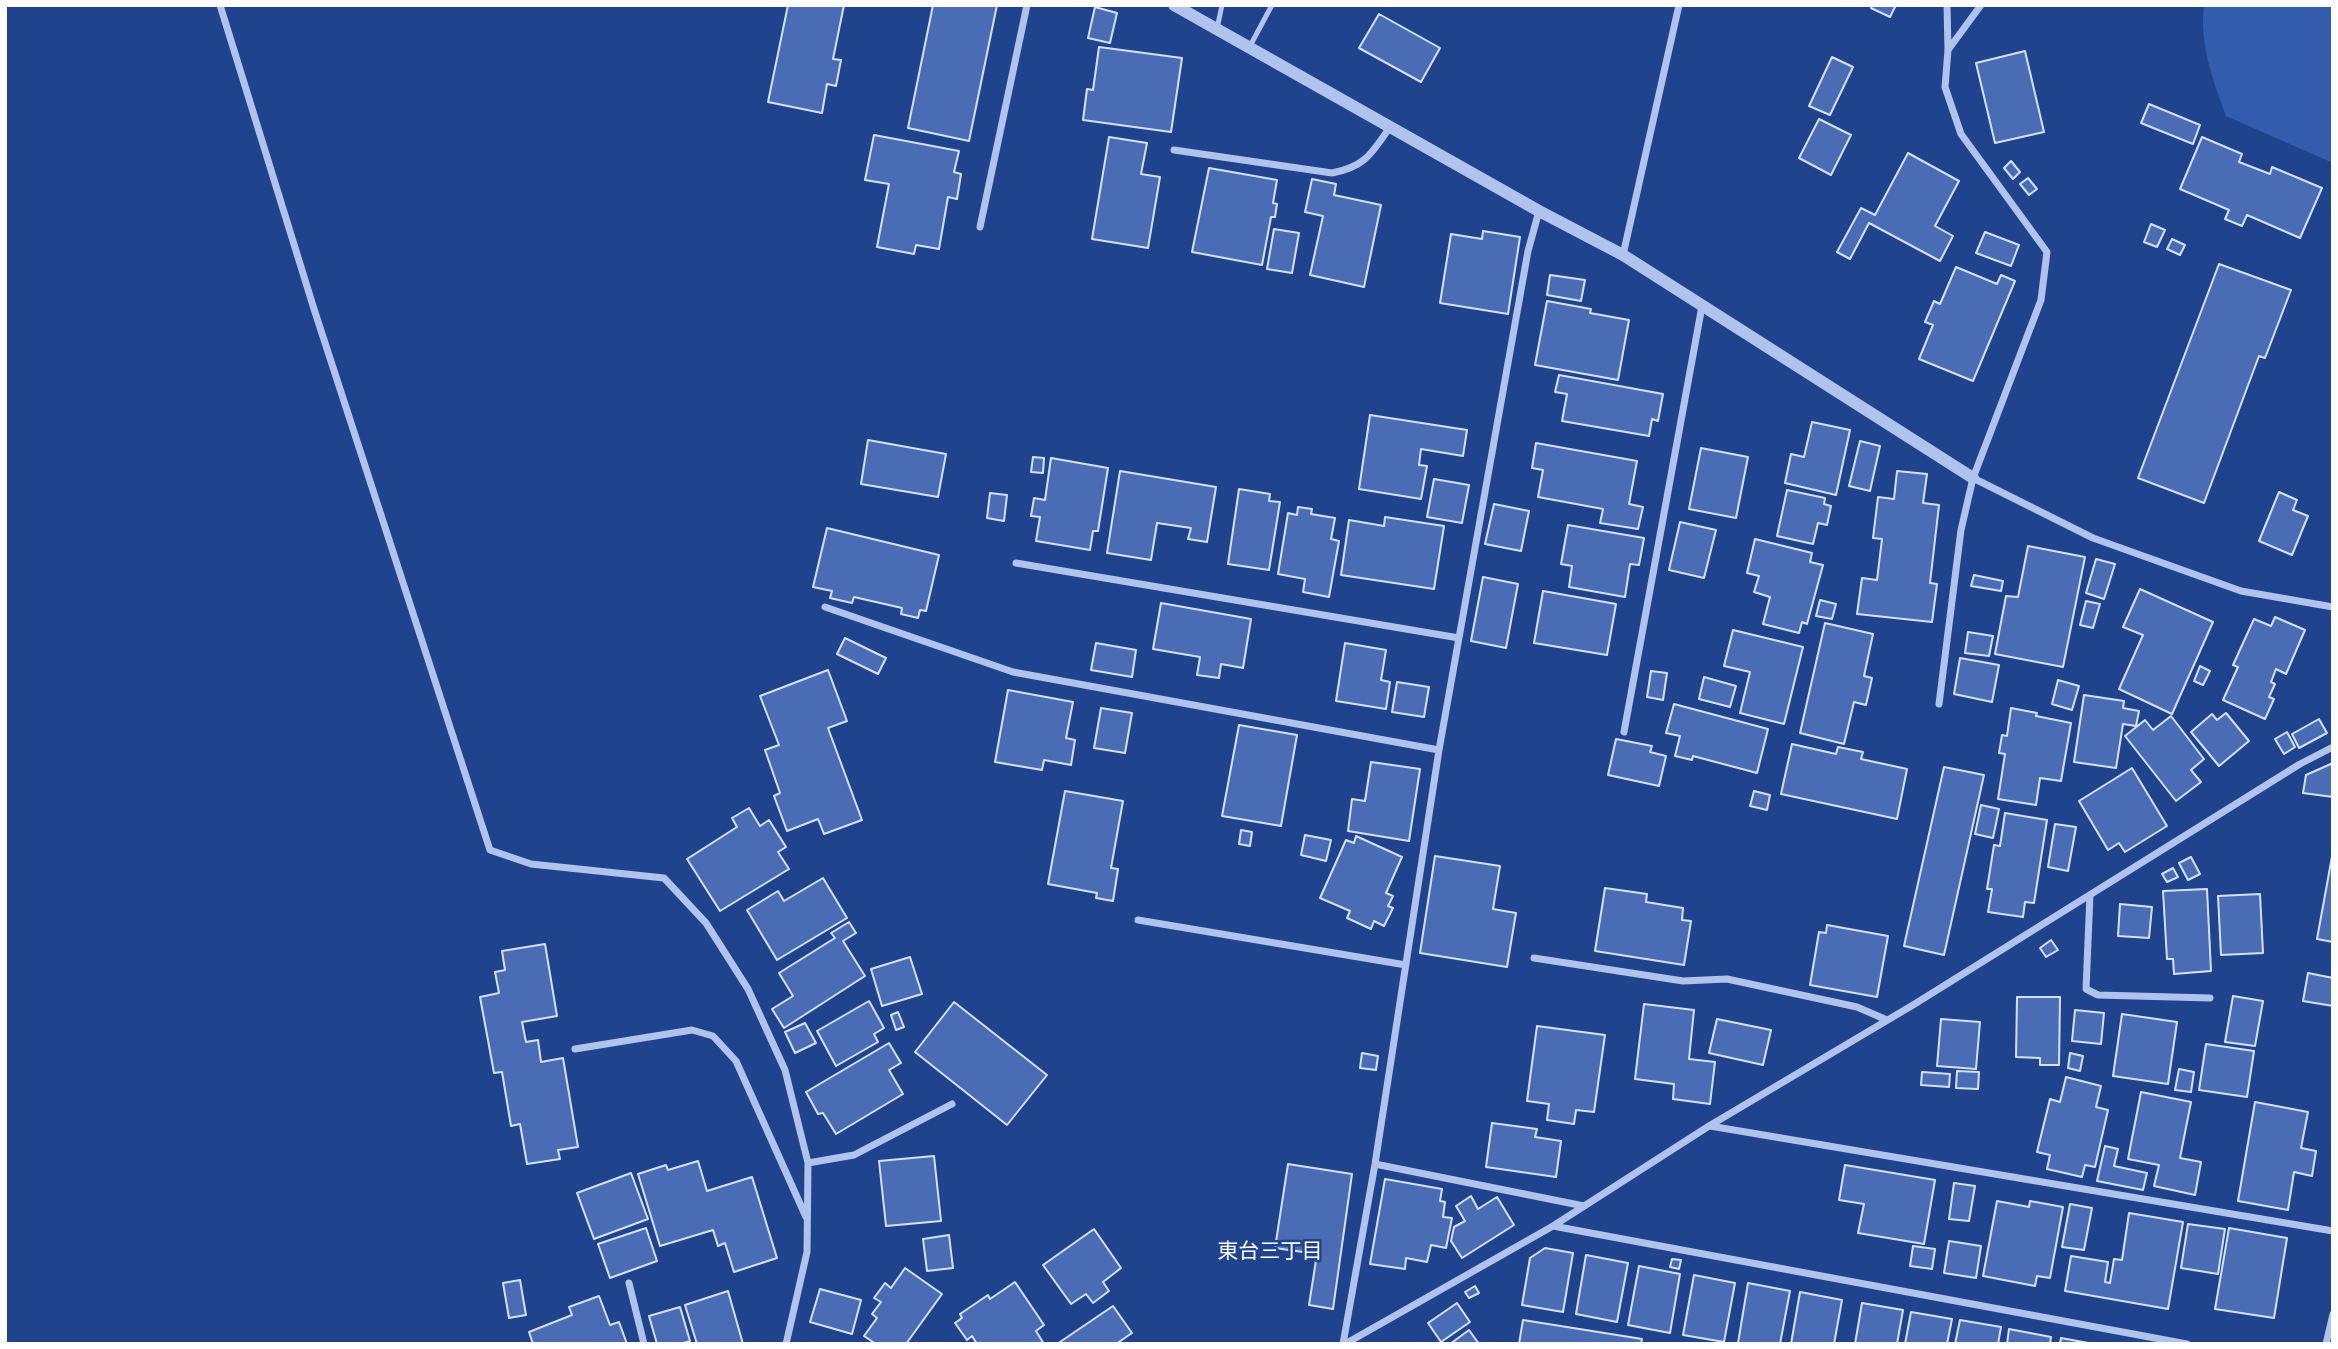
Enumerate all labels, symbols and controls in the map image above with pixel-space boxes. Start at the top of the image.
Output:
district label: 東台三丁目 [1218,1239,1322,1265]

